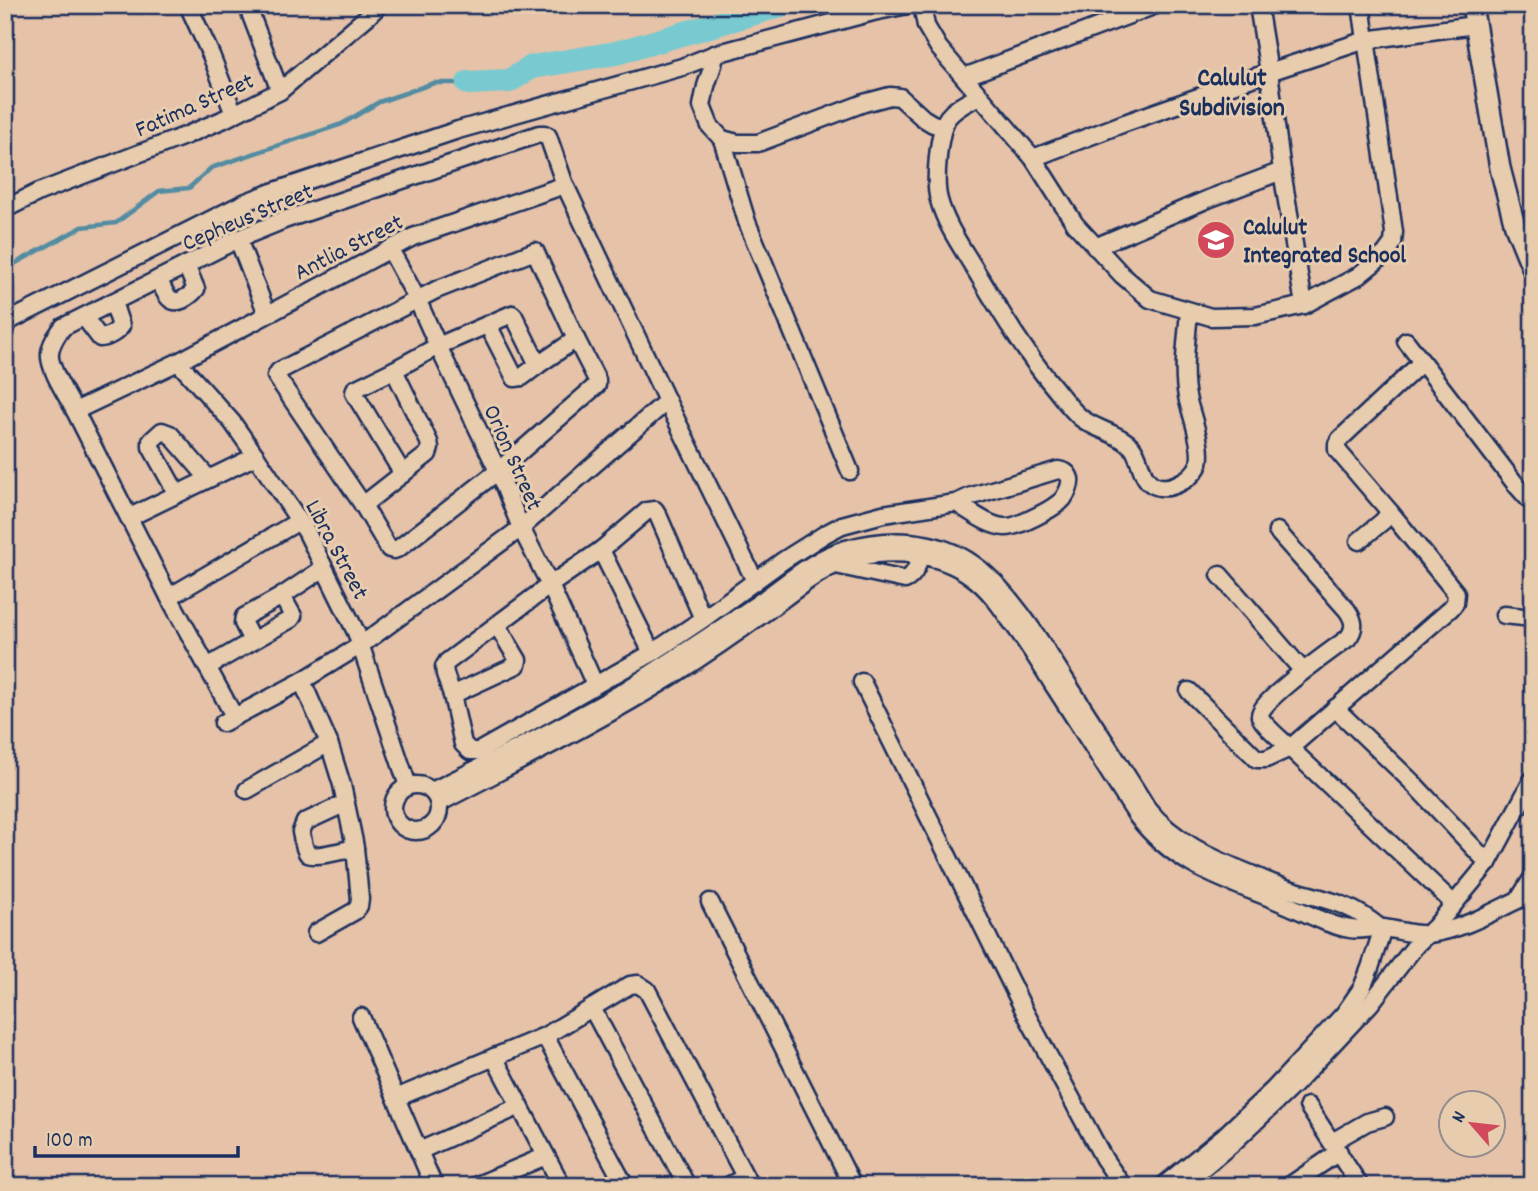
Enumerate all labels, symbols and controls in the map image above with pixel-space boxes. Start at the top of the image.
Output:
district label: Calulut Subdivision [1179,61,1285,128]
street label: Fatima Street [130,65,260,148]
street label: Cepheus Street [177,176,319,262]
street label: Antlia Street [289,207,410,291]
place label: Calulut Integrated School [1243,212,1406,274]
school or university icon: Calulut Integrated School [1195,219,1237,261]
street label: Orion Street [473,400,550,517]
street label: Libra Street [295,494,376,606]
north arrow [1436,1090,1506,1160]
text: N [1446,1107,1474,1128]
scale bar [35,1114,238,1158]
text: 100 m [46,1127,93,1157]

